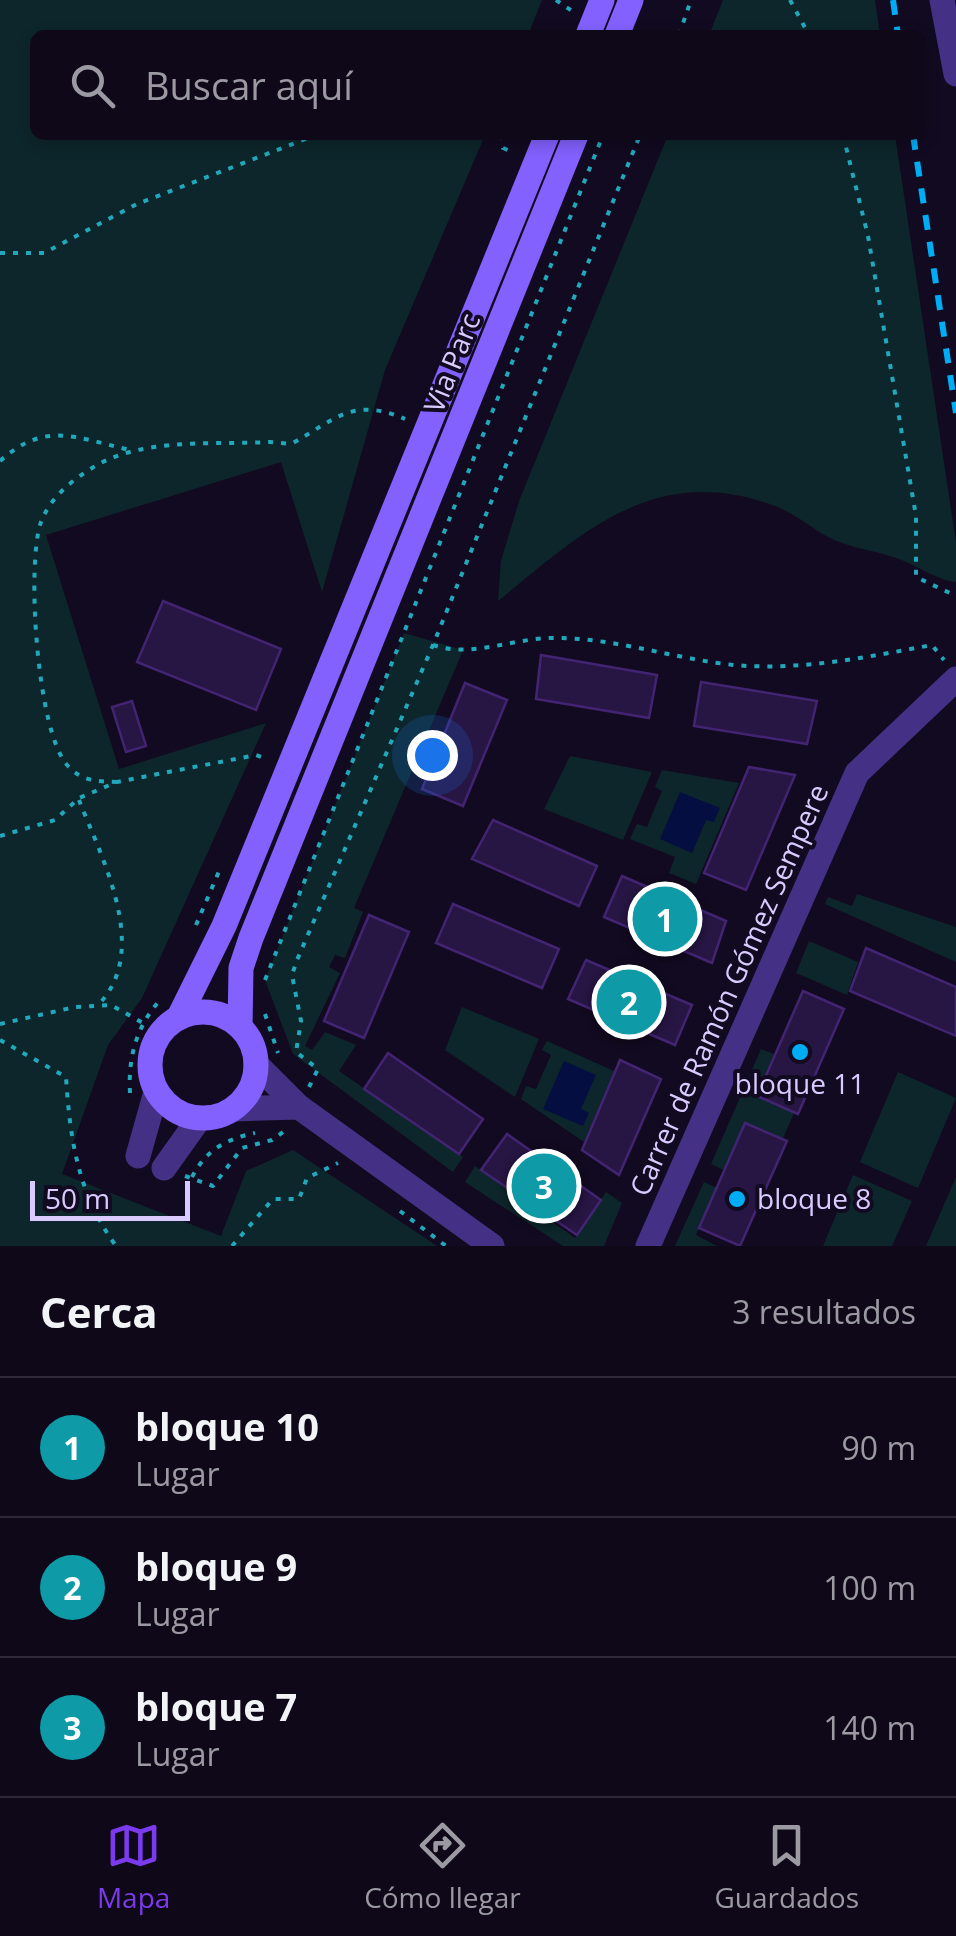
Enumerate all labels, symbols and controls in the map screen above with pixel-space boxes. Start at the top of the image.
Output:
search box [30,30,926,140]
icon: search [65,58,120,113]
text: Buscar aquí [145,59,353,111]
street label: Via Parc [414,307,488,418]
your location [407,730,458,781]
street label: Carrer de Ramón Gómez Sempere [620,778,836,1201]
pin: 1 [632,882,698,956]
pin: 2 [596,964,662,1040]
marker: bloque 11 [789,1041,811,1063]
place label: bloque 11 [735,1064,865,1102]
pin: 3 [512,1148,576,1224]
scale bar [30,1176,190,1220]
text: 50 m [45,1179,110,1217]
place label: bloque 8 [757,1179,871,1217]
marker: bloque 8 [726,1188,748,1210]
text: Cerca [40,1283,158,1340]
text: 3 resultados [732,1290,916,1333]
text: bloque 10 [135,1400,319,1452]
text: 1 [63,1426,82,1469]
text: 90 m [841,1426,916,1469]
text: Lugar [135,1452,220,1495]
text: bloque 9 [135,1540,297,1592]
text: 2 [63,1566,82,1609]
text: 100 m [823,1566,916,1609]
text: Lugar [135,1592,220,1635]
text: bloque 7 [135,1680,297,1732]
text: 3 [63,1706,82,1749]
text: 140 m [823,1706,916,1749]
text: Lugar [135,1732,220,1775]
tab: Mapa [97,1818,170,1916]
tab: Cómo llegar [364,1818,521,1916]
tab: Guardados [715,1818,859,1916]

